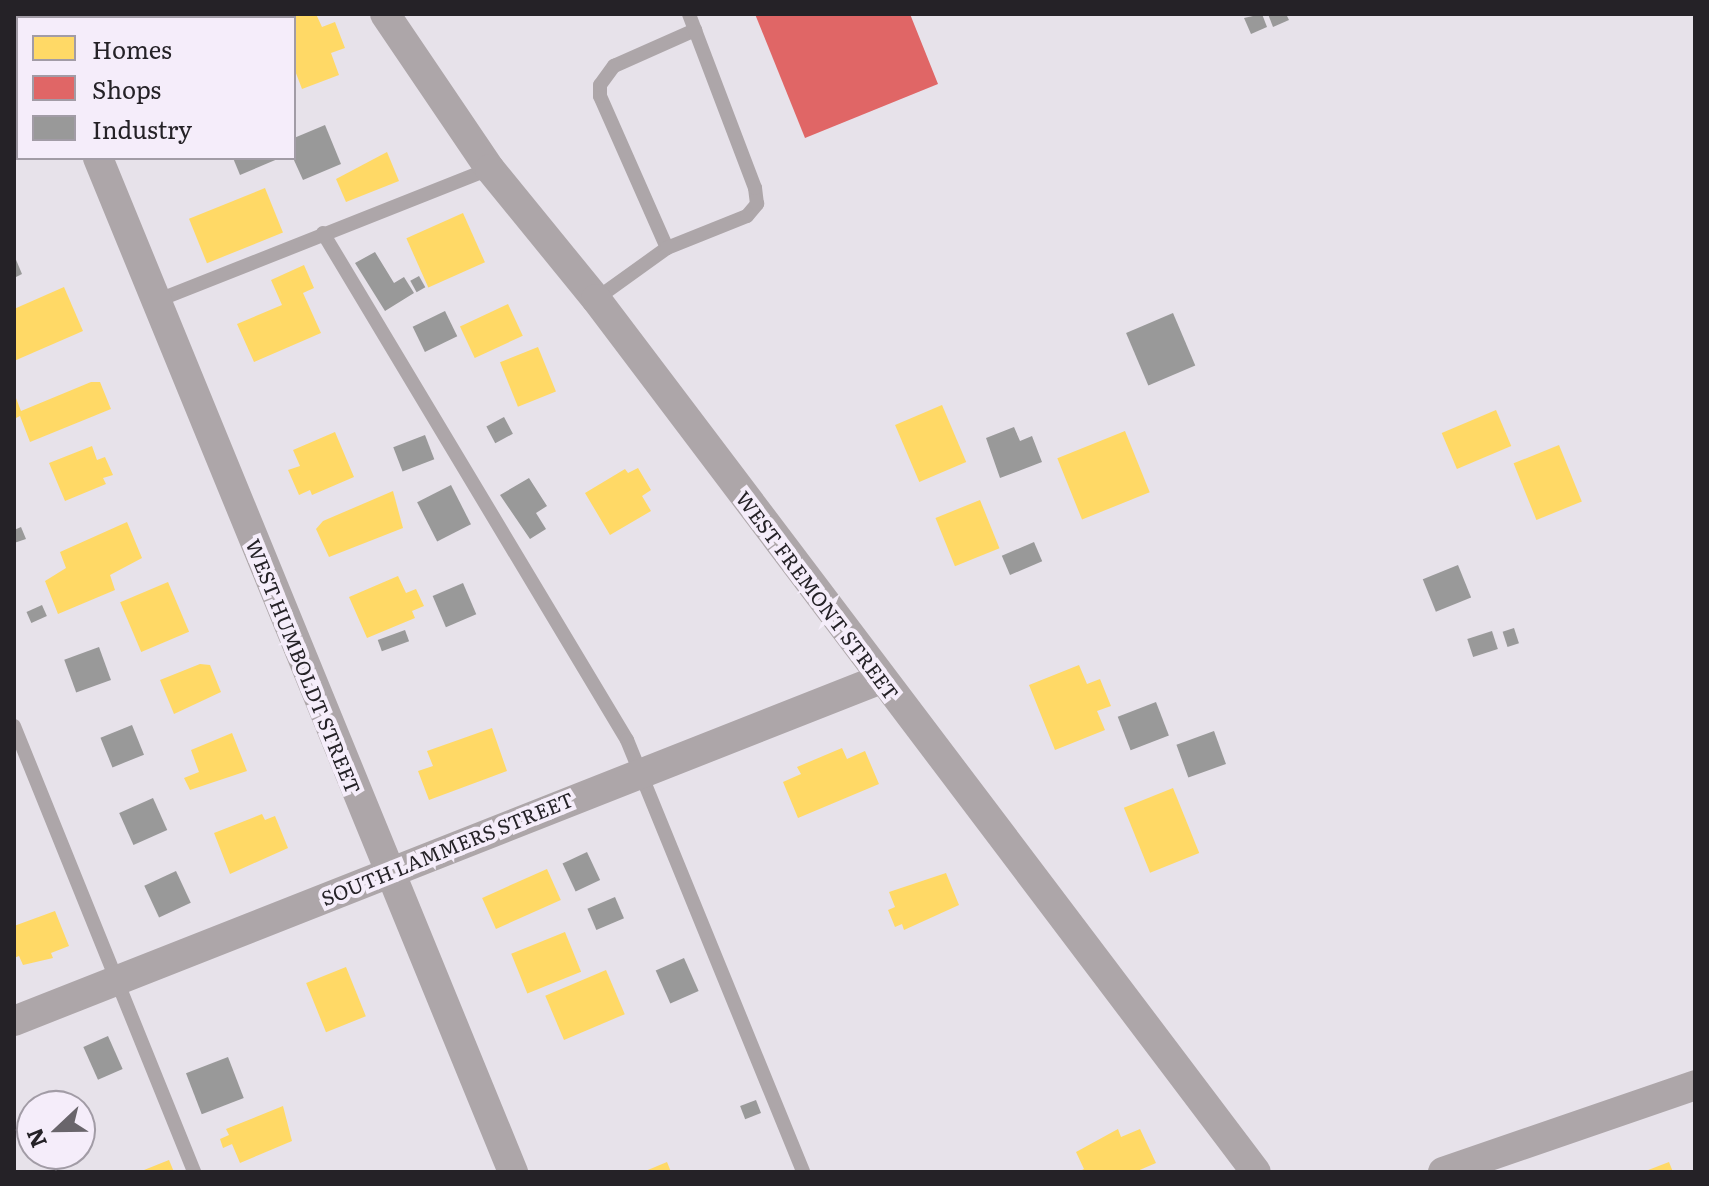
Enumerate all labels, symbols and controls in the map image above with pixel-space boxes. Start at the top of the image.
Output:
legend [16,16,296,160]
text: Homes [92,31,172,66]
text: Shops [92,71,161,106]
text: Industry [92,111,192,146]
street label: WEST FREMONT STREET [732,486,904,704]
street label: WEST HUMBOLDT STREET [242,535,366,797]
street label: SOUTH LAMMERS STREET [317,786,577,910]
north arrow [16,1090,96,1170]
text: N [16,1124,54,1153]

